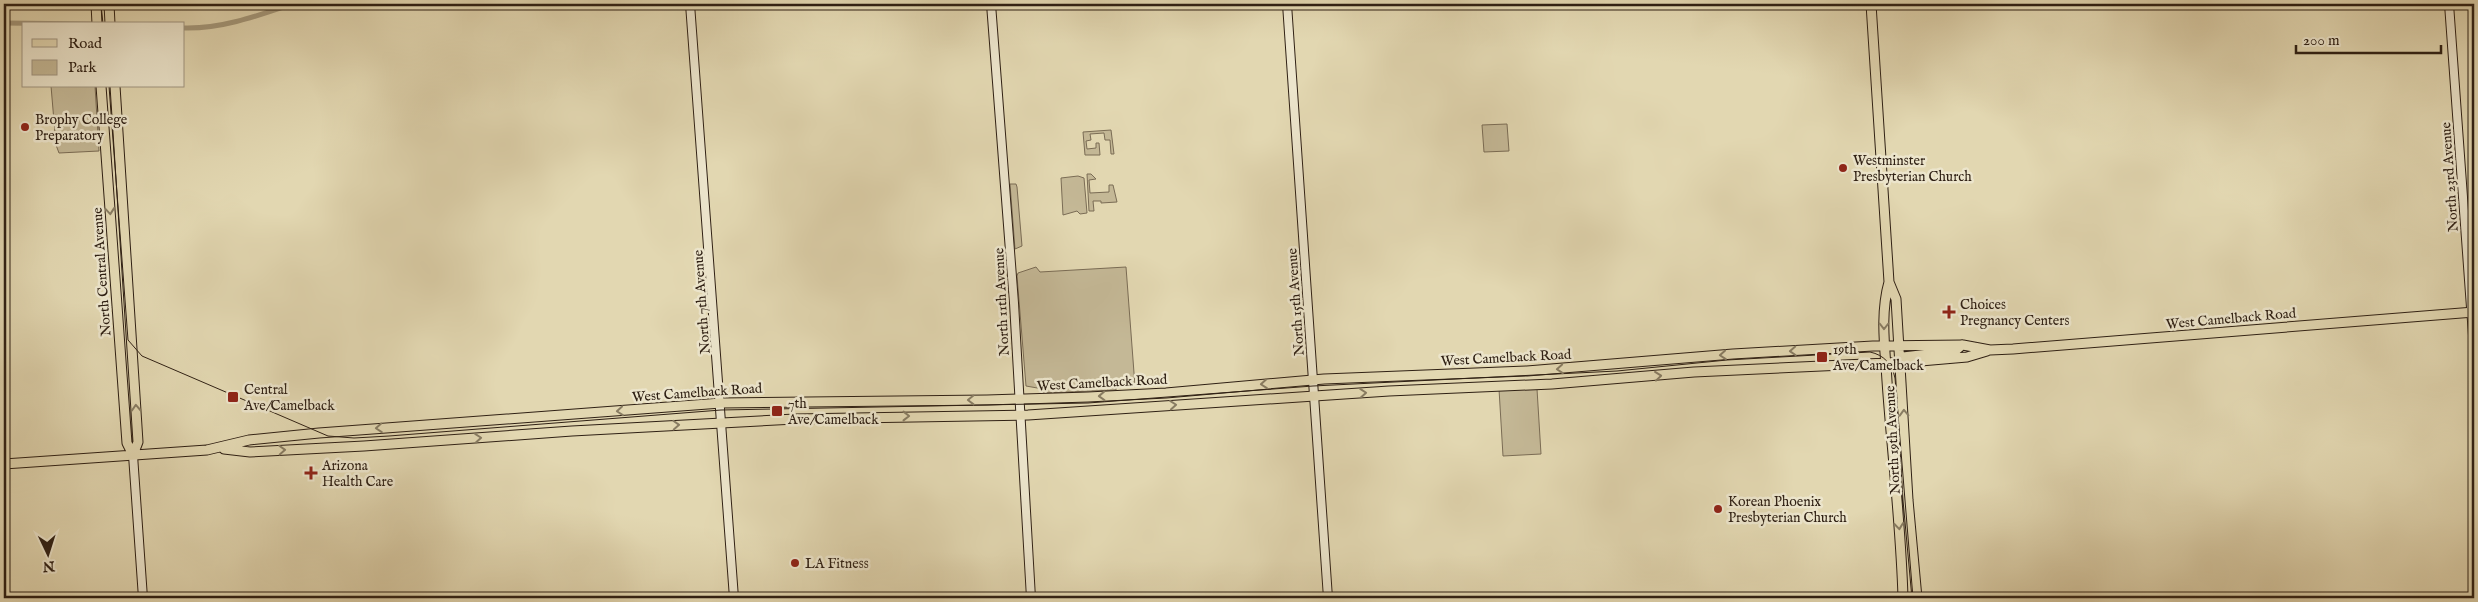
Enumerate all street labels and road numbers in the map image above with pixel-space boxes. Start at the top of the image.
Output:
street label: North 23rd Avenue [2437,121,2463,232]
street label: North Central Avenue [88,206,115,337]
street label: North 11th Avenue [990,247,1014,356]
street label: North 15th Avenue [1283,247,1309,356]
street label: North 7th Avenue [689,249,715,355]
street label: West Camelback Road [2165,304,2297,334]
street label: West Camelback Road [1440,346,1572,370]
street label: West Camelback Road [1036,371,1168,395]
street label: West Camelback Road [631,379,763,407]
street label: North 19th Avenue [1881,384,1905,495]

